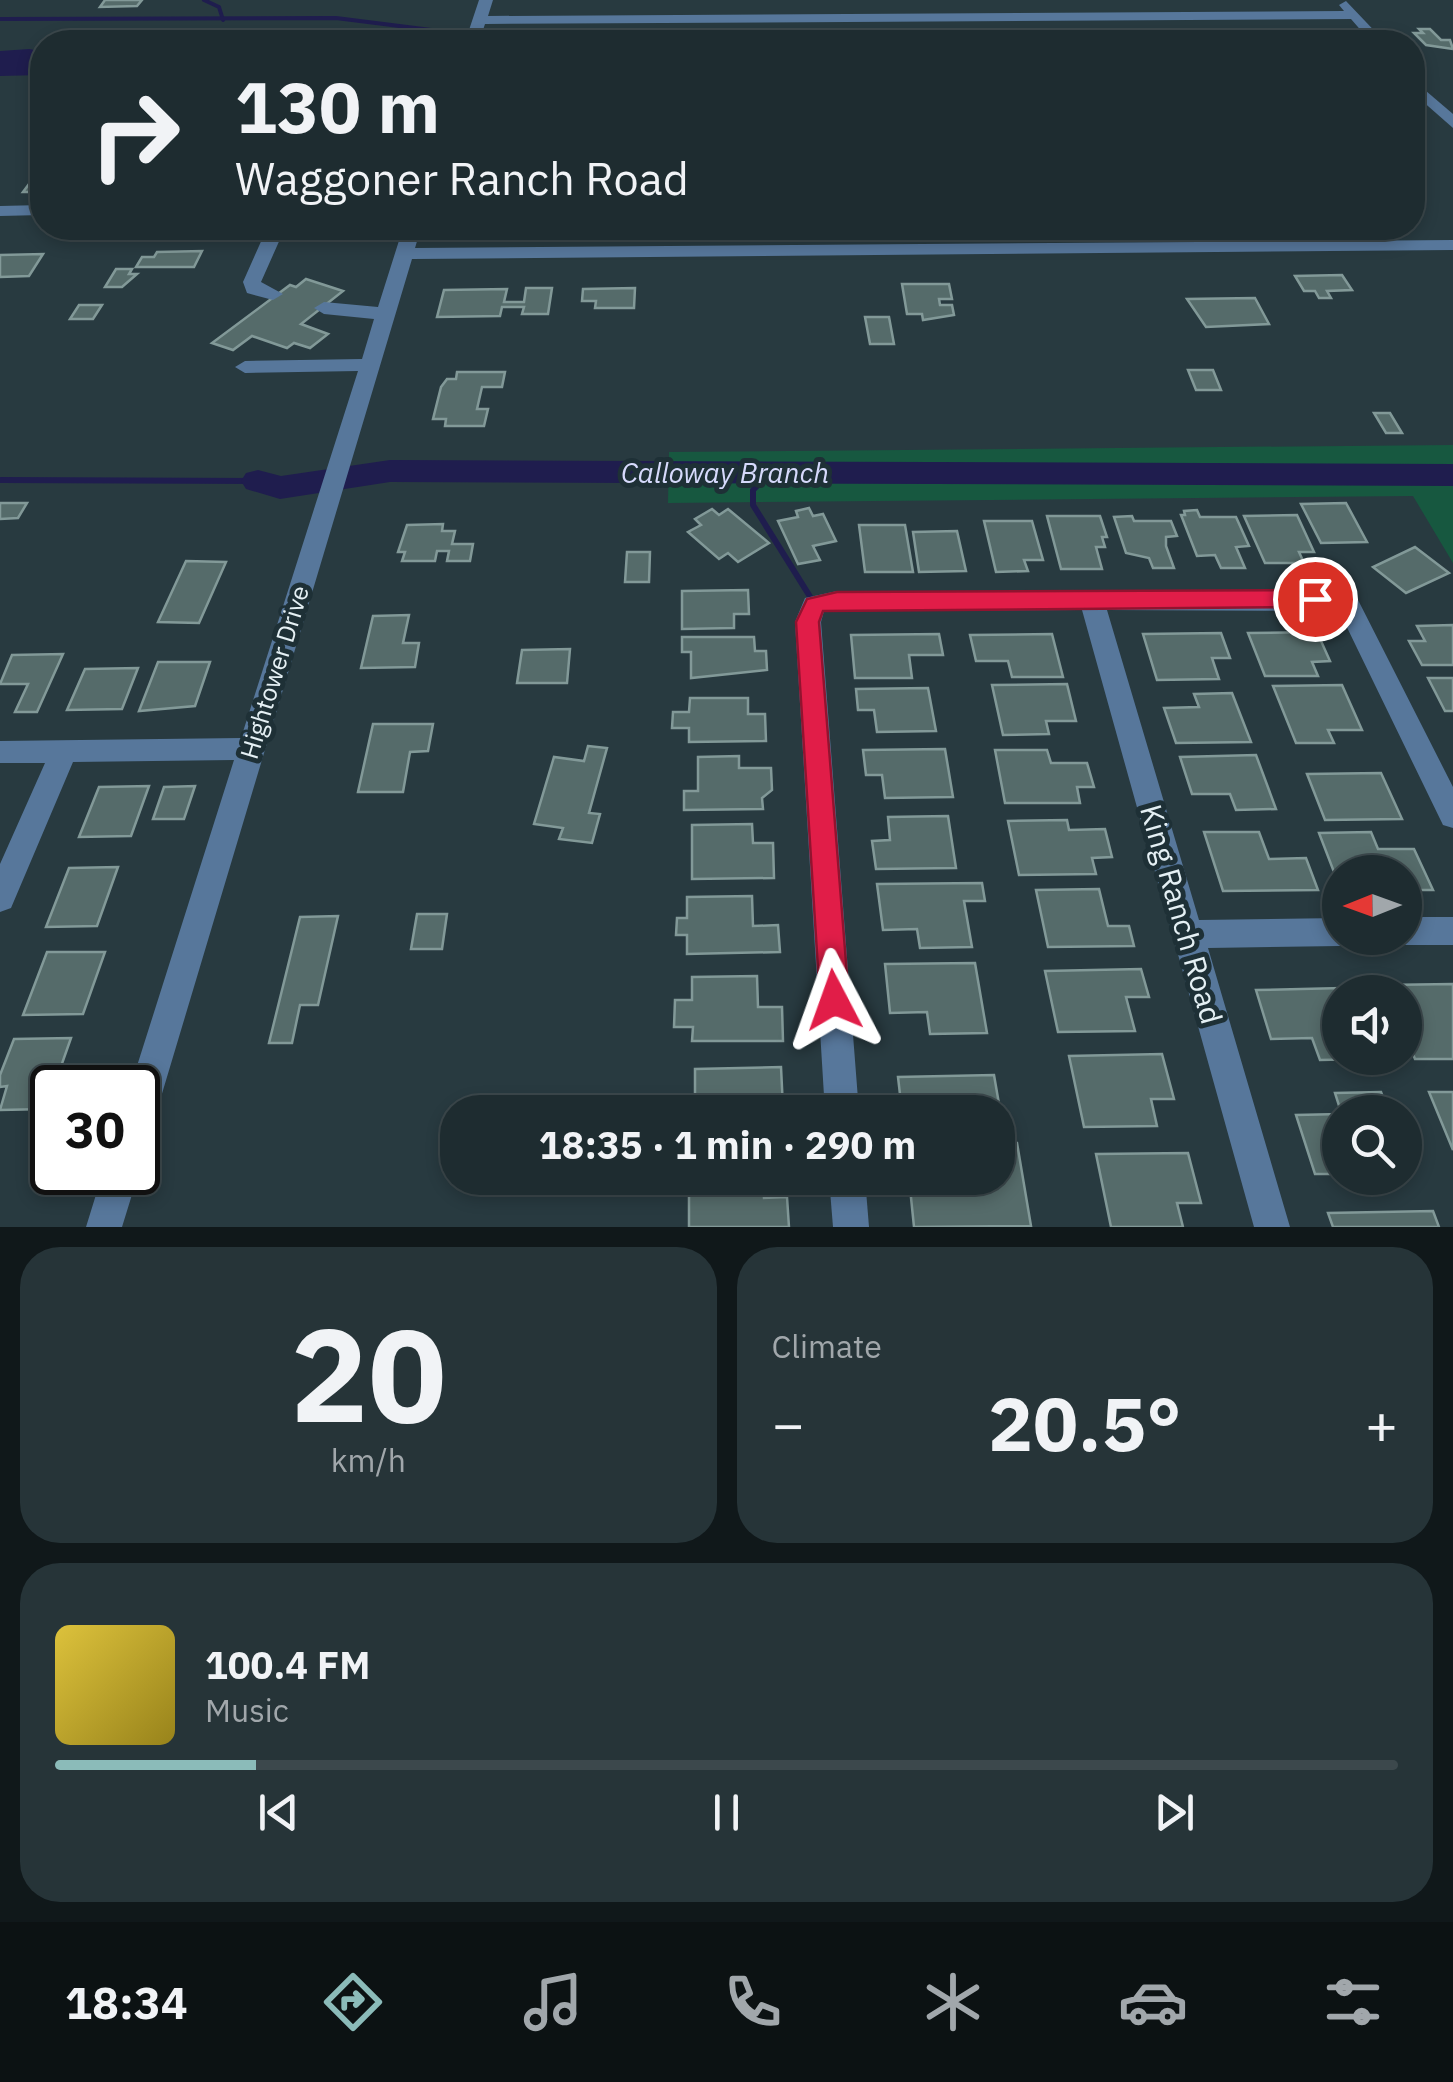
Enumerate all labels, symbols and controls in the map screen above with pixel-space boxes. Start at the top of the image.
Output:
text: 130 m [235,61,440,152]
icon: right [70,70,200,200]
text: Waggoner Ranch Road [235,149,689,207]
water label: Calloway Branch [621,454,829,491]
pin [1273,557,1358,642]
icon: arrive [1288,572,1343,627]
street label: Hightower Drive [232,581,316,763]
street label: King Ranch Road [1132,800,1232,1028]
north arrow [1322,855,1422,955]
map controls [1322,855,1422,1195]
position arrow [782,948,886,1052]
button: sound [1322,975,1422,1075]
speed limit sign: 30 [30,1065,160,1195]
button: search [1322,1095,1422,1195]
text: 18:35 · 1 min · 290 m [539,1120,916,1169]
text: 20 [290,1289,446,1458]
text: Climate [772,1325,882,1367]
text: 20.5° [988,1374,1182,1472]
text: − [772,1388,805,1459]
text: + [1365,1388,1398,1459]
text: km/h [331,1439,406,1481]
text: 100.4 FM [205,1640,370,1689]
text: Music [205,1689,289,1731]
icon: previous [251,1785,306,1840]
icon: pause [699,1785,754,1840]
icon: next [1147,1785,1202,1840]
icon: directions [318,1967,388,2037]
icon: music [518,1967,588,2037]
icon: phone [718,1967,788,2037]
icon: climate [918,1967,988,2037]
icon: car [1118,1967,1188,2037]
icon: filters [1318,1967,1388,2037]
text: 18:34 [65,1973,188,2031]

